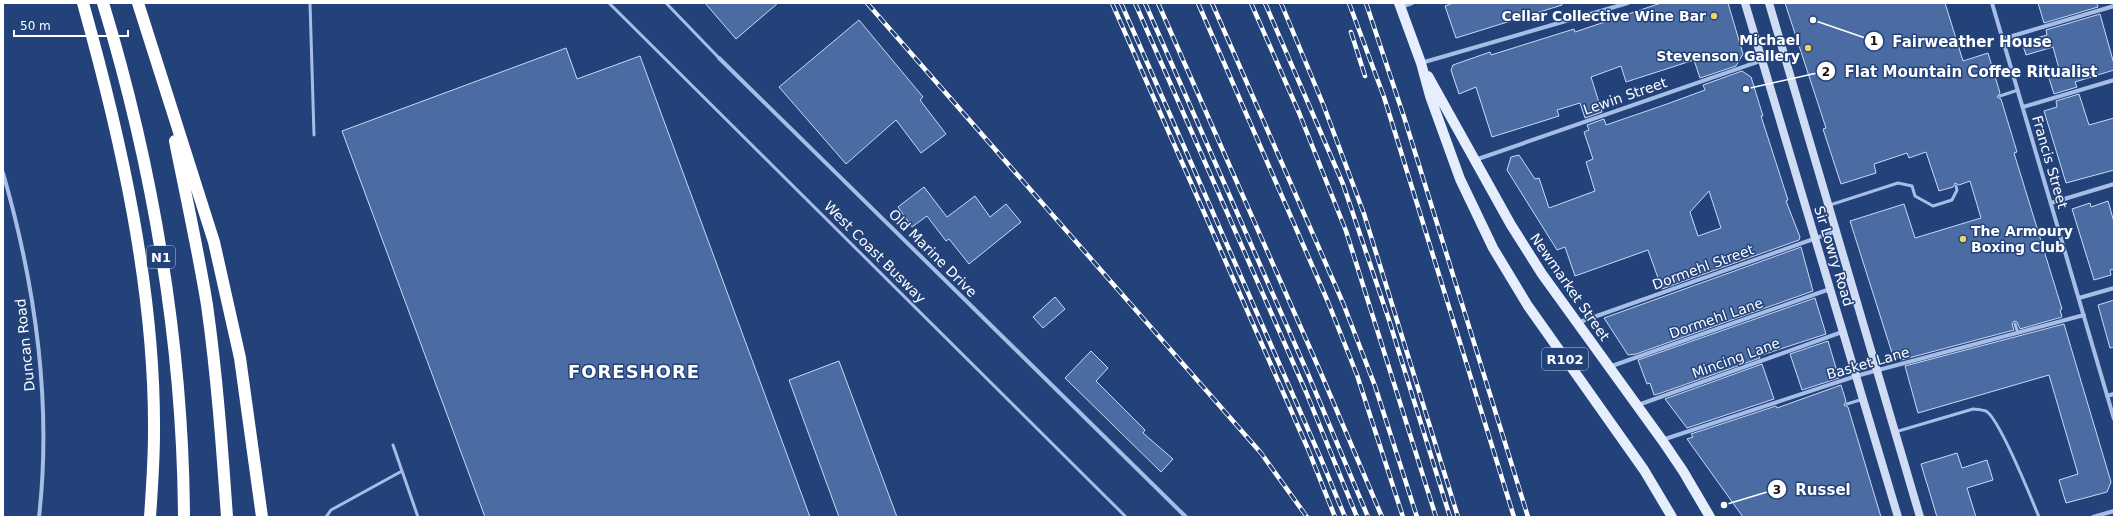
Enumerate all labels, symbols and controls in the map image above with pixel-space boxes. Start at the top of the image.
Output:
place label: Cellar Collective Wine Bar [1502,8,1706,24]
marker: Cellar Collective Wine Bar [1709,11,1719,21]
scale bar [14,12,128,38]
text: 50 m [20,19,51,33]
callout: Fairweather House [1864,28,2060,55]
place label: Michael Stevenson Gallery [1656,32,1800,64]
text: Fairweather House [1892,33,2052,51]
text: 1 [1870,34,1878,48]
marker: Michael Stevenson Gallery [1803,43,1813,53]
callout: Flat Mountain Coffee Ritualist [1816,58,2105,85]
text: Flat Mountain Coffee Ritualist [1845,63,2097,81]
text: 2 [1822,65,1830,79]
street label: Lewin Street [1581,74,1669,118]
street label: Francis Street [2029,114,2071,211]
street label: West Coast Busway [821,198,929,306]
street label: Sir Lowry Road [1811,204,1857,308]
street label: Old Marine Drive [886,206,980,300]
place label: The Armoury Boxing Club [1971,223,2073,255]
street label: Newmarket Street [1527,230,1613,344]
marker: The Armoury Boxing Club [1958,234,1968,244]
street label: Dormehl Street [1650,241,1756,293]
road number: N1 [147,246,175,268]
street label: Dormehl Lane [1667,294,1765,342]
street label: Duncan Road [12,298,38,392]
street label: Mincing Lane [1690,335,1782,381]
street label: Basket Lane [1825,344,1911,382]
road number: R102 [1542,348,1588,370]
district label: FORESHORE [568,361,700,382]
callout: Russel [1767,476,1858,503]
text: Russel [1795,481,1851,499]
text: 3 [1773,483,1781,497]

